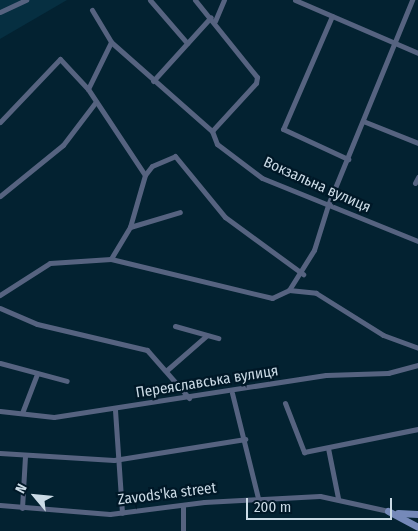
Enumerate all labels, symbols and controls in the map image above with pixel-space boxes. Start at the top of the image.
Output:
street label: Вокзальна вулиця [261,153,373,217]
street label: Переяславська вулиця [134,362,280,402]
north arrow [10,471,60,521]
street label: Zavods'ka street [117,479,217,509]
text: N [12,481,31,496]
scale bar [248,488,394,520]
text: 200 m [254,498,291,516]

